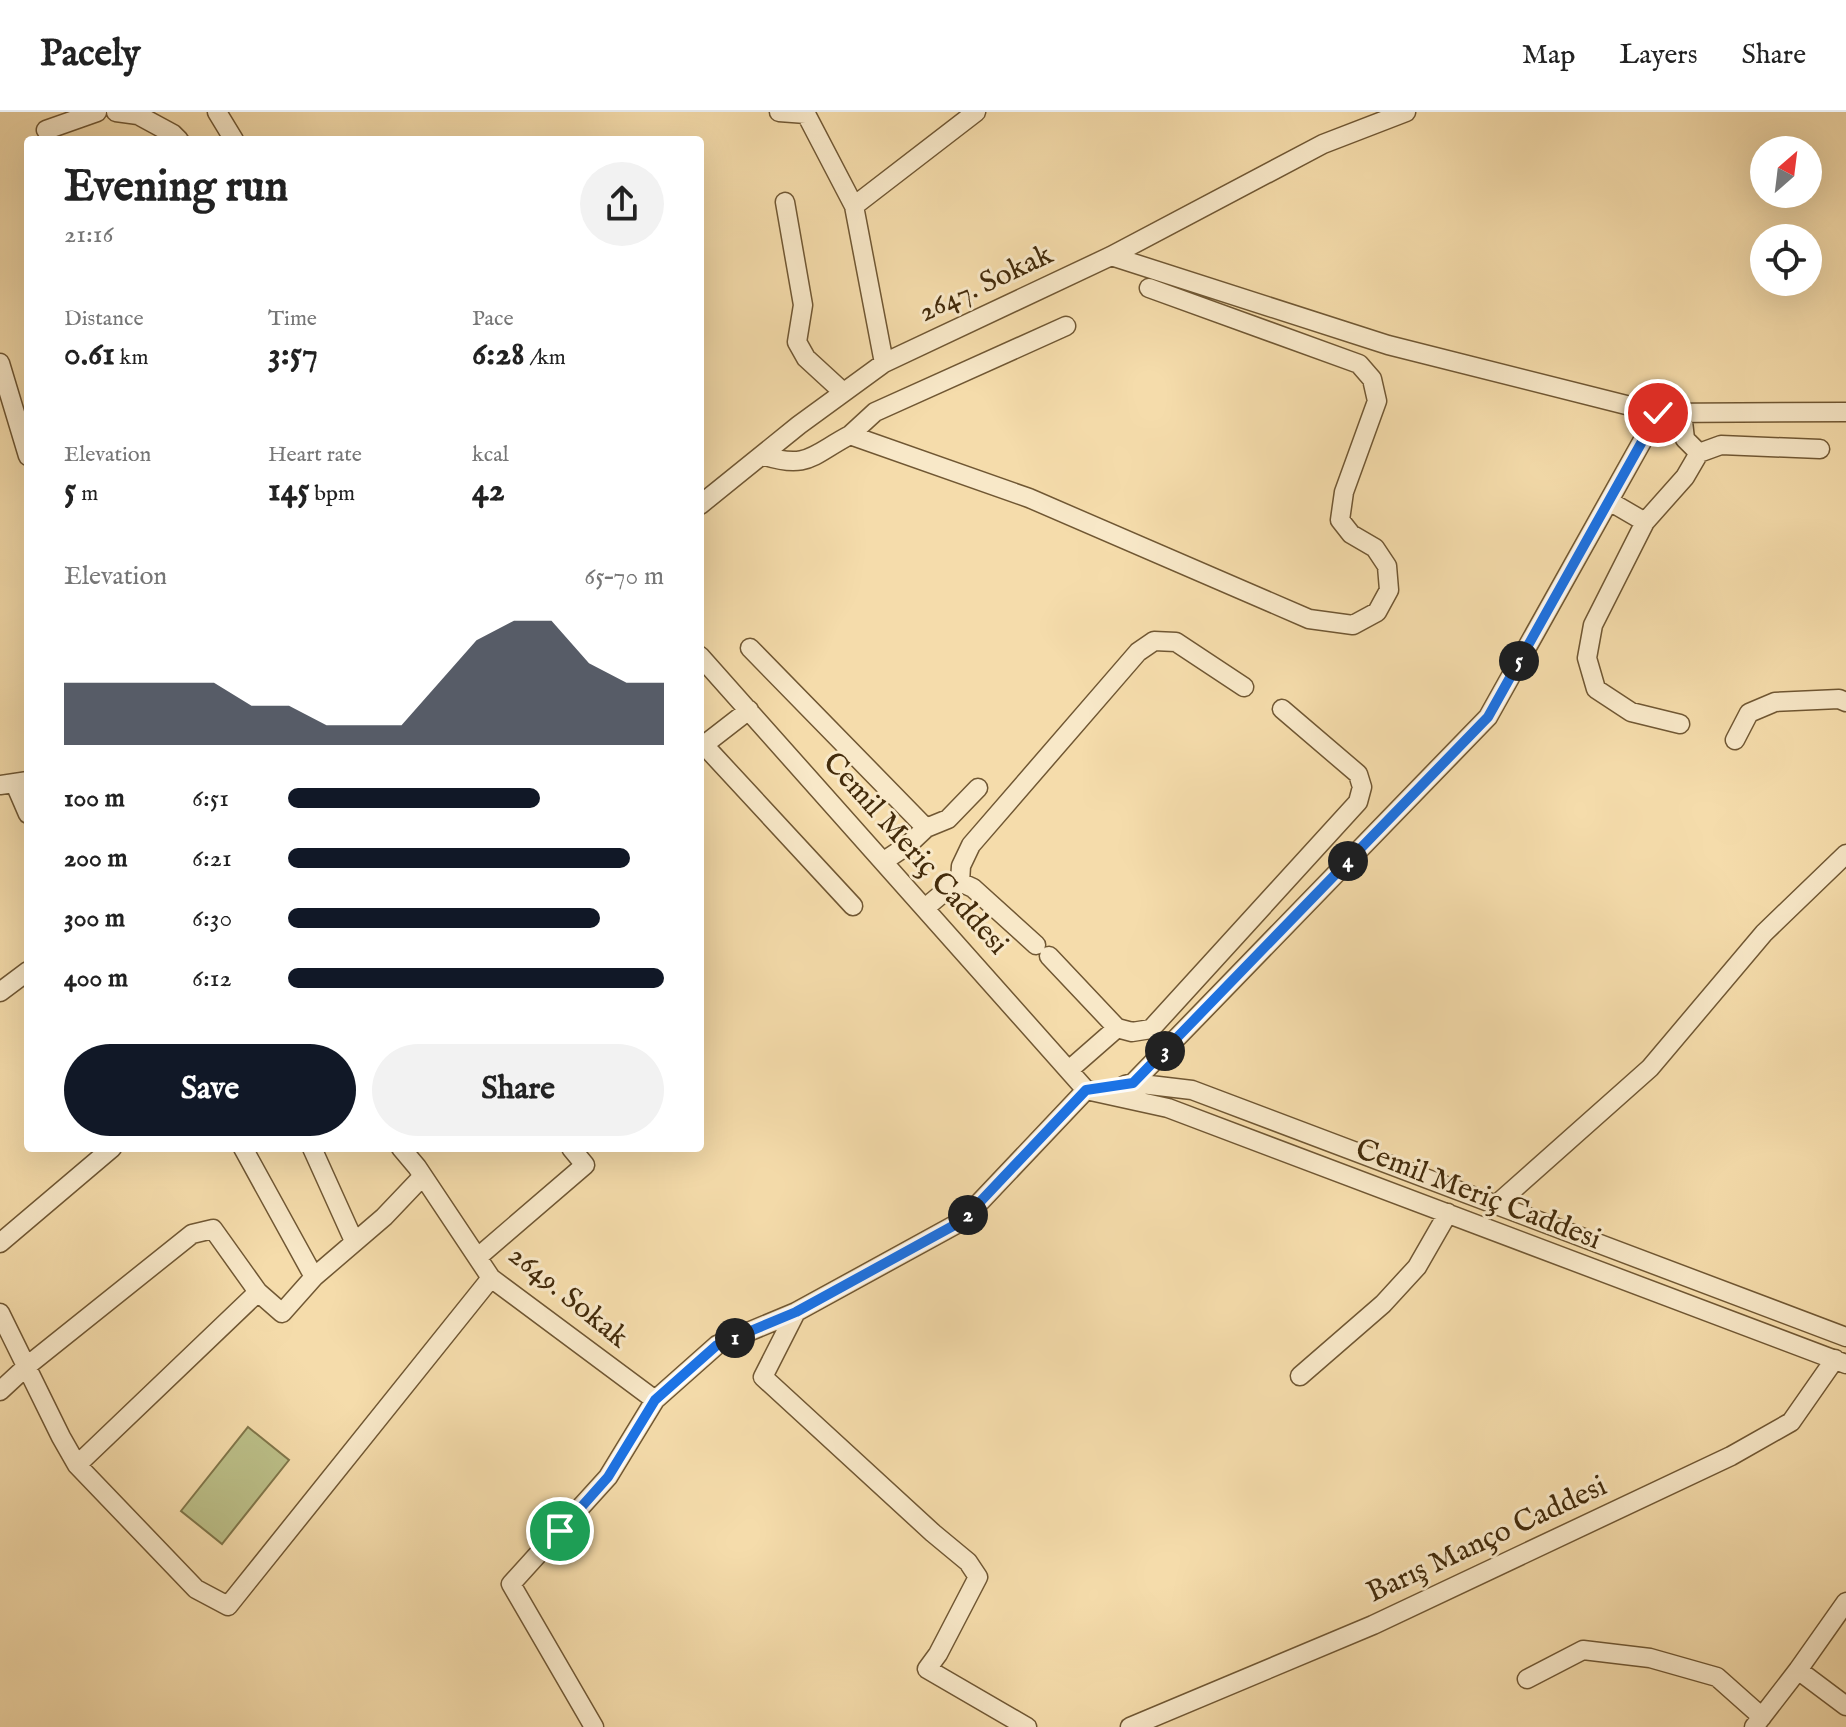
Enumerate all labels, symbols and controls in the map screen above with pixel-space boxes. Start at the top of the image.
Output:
text: Pacely [40,31,141,79]
text: Map [1522,38,1575,73]
text: Layers [1619,38,1698,73]
text: Share [1742,38,1806,73]
north arrow [1750,136,1822,208]
map controls [1750,136,1822,296]
text: Evening run [64,160,288,216]
button: share [580,162,664,246]
text: 21:16 [64,218,113,251]
button: locate [1750,224,1822,296]
street label: 2647. Sokak [913,236,1060,332]
text: Distance [64,305,144,333]
text: Time [268,305,317,333]
text: Pace [472,305,514,333]
text: 0.61 [64,333,115,376]
text: 3:57 [268,333,318,376]
text: 6:28 [472,333,525,376]
text: km [115,344,148,372]
text: /km [525,344,566,372]
pin [1624,379,1692,447]
icon: check [1636,391,1680,435]
text: Elevation [64,441,151,469]
text: Heart rate [268,441,362,469]
text: kcal [472,441,509,469]
text: 5 [64,469,76,512]
text: 145 [268,469,310,512]
text: 42 [472,469,505,512]
text: m [76,480,98,508]
text: bpm [310,480,355,508]
text: Elevation [64,560,167,593]
text: 65–70 m [584,560,664,593]
pin: 5 [1499,641,1539,681]
text: 5 [1515,647,1523,675]
street label: Cemil Meriç Caddesi [814,745,1016,963]
text: 100 m [64,782,125,815]
text: 6:51 [192,782,229,815]
pin: 4 [1328,841,1368,881]
text: 200 m [64,842,128,875]
text: 6:21 [192,842,232,875]
text: 4 [1343,847,1353,875]
text: 300 m [64,902,125,935]
text: 6:30 [192,902,232,935]
text: 400 m [64,962,128,995]
text: 6:12 [192,962,232,995]
pin: 3 [1145,1031,1185,1071]
text: 3 [1161,1037,1169,1065]
button: Save [64,1044,356,1136]
button: Share [372,1044,664,1136]
street label: Cemil Meriç Caddesi [1350,1131,1606,1259]
pin: 2 [948,1195,988,1235]
text: 2 [963,1201,973,1229]
street label: 2649. Sokak [500,1237,637,1358]
pin: 1 [715,1318,755,1358]
text: 1 [731,1324,739,1352]
street label: Barış Manço Caddesi [1361,1468,1613,1612]
pin [526,1497,594,1565]
icon: arrive [538,1509,582,1553]

